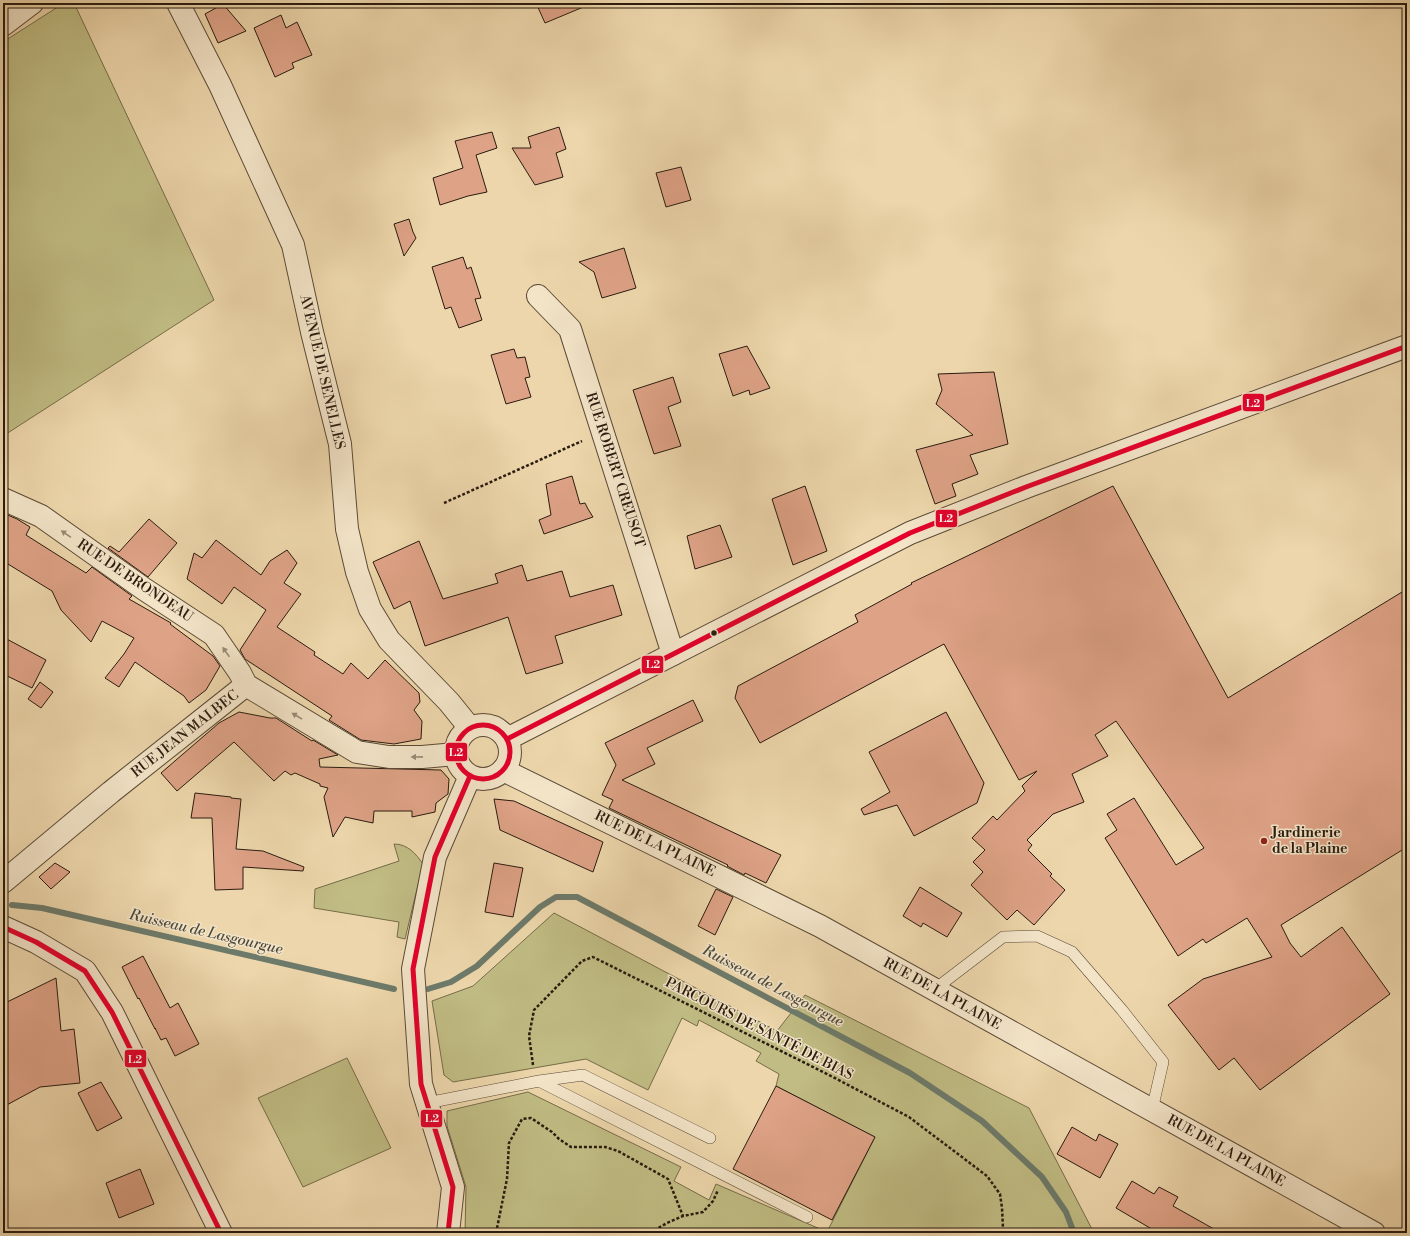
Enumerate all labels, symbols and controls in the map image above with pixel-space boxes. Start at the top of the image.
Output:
street label: AVENUE DE SENELLES [295,292,349,451]
street label: RUE ROBERT CREUSOT [581,390,649,550]
line badge: L2 [1242,393,1265,412]
text: L2 [1246,397,1260,411]
line badge: L2 [935,509,958,528]
text: L2 [939,512,953,526]
one-way arrow [61,530,71,538]
street label: RUE DE BRONDEAU [74,535,197,627]
unlabelled marker [709,628,719,638]
one-way arrow [222,647,230,658]
line badge: L2 [641,655,664,674]
text: L2 [646,658,660,672]
street label: RUE JEAN MALBEC [128,686,242,782]
one-way arrow [292,712,302,720]
line badge: L2 [445,742,468,762]
text: L2 [449,746,463,760]
one-way arrow [410,754,423,760]
street label: RUE DE LA PLAINE [592,807,718,881]
place label: Jardinerie de la Plaine [1270,824,1348,858]
marker: Jardinerie de la Plaine [1259,836,1269,846]
water label: Ruisseau de Lasgourgue [126,905,285,959]
water label: Ruisseau de Lasgourgue [698,940,847,1031]
street label: RUE DE LA PLAINE [880,954,1004,1034]
street label: PARCOURS DE SANTÉ DE BIAS [662,972,857,1084]
line badge: L2 [124,1049,147,1068]
text: L2 [128,1053,142,1067]
line badge: L2 [420,1109,443,1128]
street label: RUE DE LA PLAINE [1164,1111,1288,1191]
text: L2 [425,1112,439,1126]

